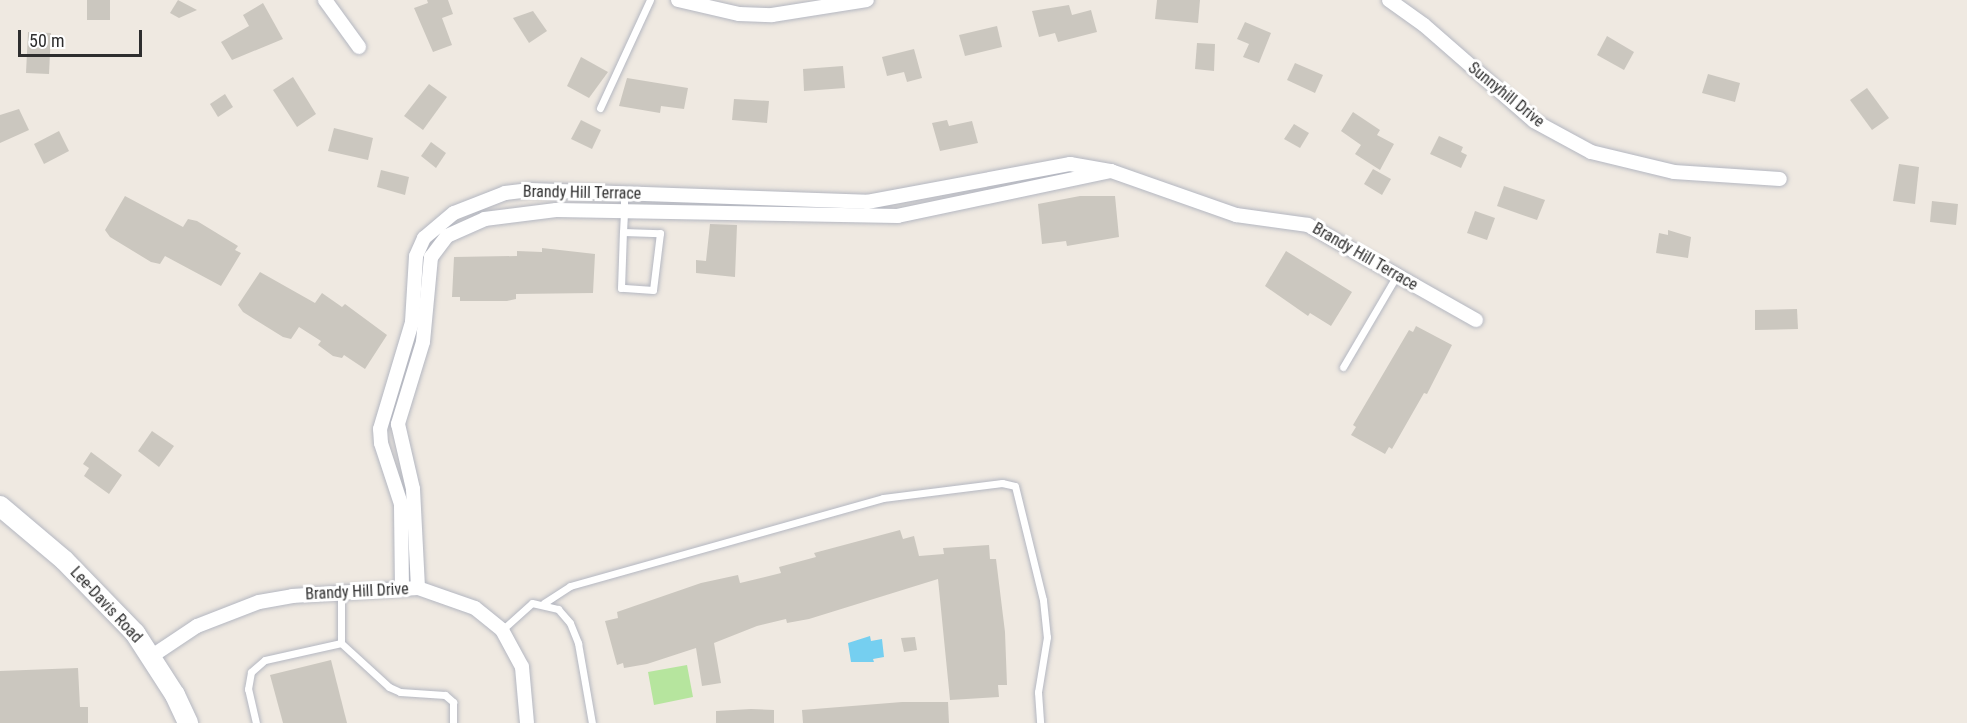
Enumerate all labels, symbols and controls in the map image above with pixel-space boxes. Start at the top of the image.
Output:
scale bar [21,18,146,56]
text: 50 m [29,30,64,51]
street label: Sunnyhill Drive [1464,58,1548,132]
street label: Brandy Hill Terrace [523,182,641,204]
street label: Brandy Hill Terrace [1309,219,1421,295]
street label: Lee-Davis Road [66,563,146,647]
street label: Brandy Hill Drive [305,580,409,604]

